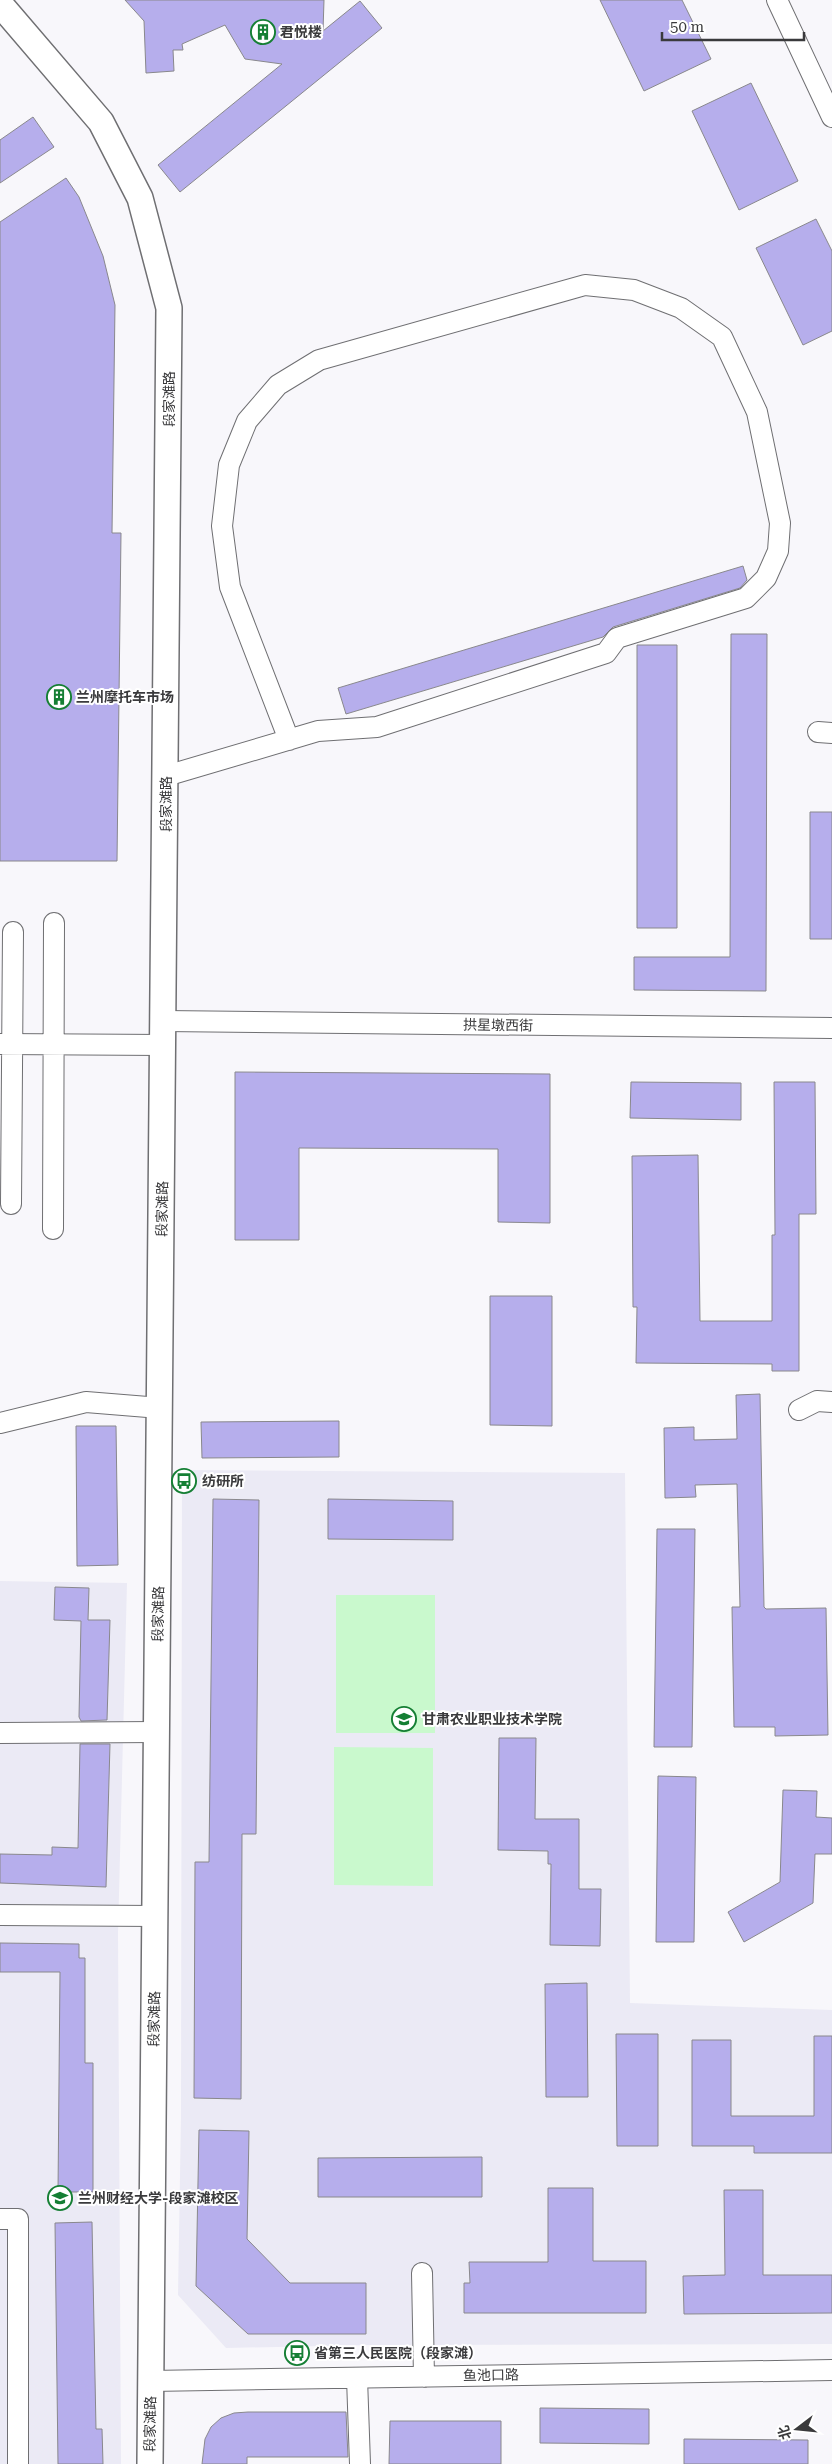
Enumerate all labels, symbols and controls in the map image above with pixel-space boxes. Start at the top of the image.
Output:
scale bar [662,10,804,42]
text: 50 m [670,18,705,36]
building icon: 君悦楼 [250,19,276,45]
place label: 君悦楼 [280,24,322,40]
street label: 段家滩路 [161,371,177,427]
building icon: 兰州摩托车市场 [46,684,72,710]
place label: 兰州摩托车市场 [76,689,174,705]
street label: 段家滩路 [158,776,174,832]
street label: 拱星墩西街 [463,1016,533,1034]
street label: 段家滩路 [154,1181,170,1237]
bus stop icon: 纺研所 [171,1468,197,1494]
place label: 纺研所 [202,1473,244,1489]
street label: 段家滩路 [150,1586,166,1642]
school or university icon: 甘肃农业职业技术学院 [391,1706,417,1732]
place label: 甘肃农业职业技术学院 [422,1711,562,1727]
street label: 段家滩路 [146,1991,162,2047]
school or university icon: 兰州财经大学-段家滩校区 [47,2185,73,2211]
place label: 兰州财经大学-段家滩校区 [78,2190,239,2206]
bus stop icon: 省第三人民医院（段家滩） [284,2340,310,2366]
place label: 省第三人民医院（段家滩） [314,2345,482,2361]
street label: 鱼池口路 [463,2367,519,2383]
street label: 段家滩路 [142,2396,158,2452]
north arrow [772,2404,822,2454]
text: 北 [775,2424,794,2442]

